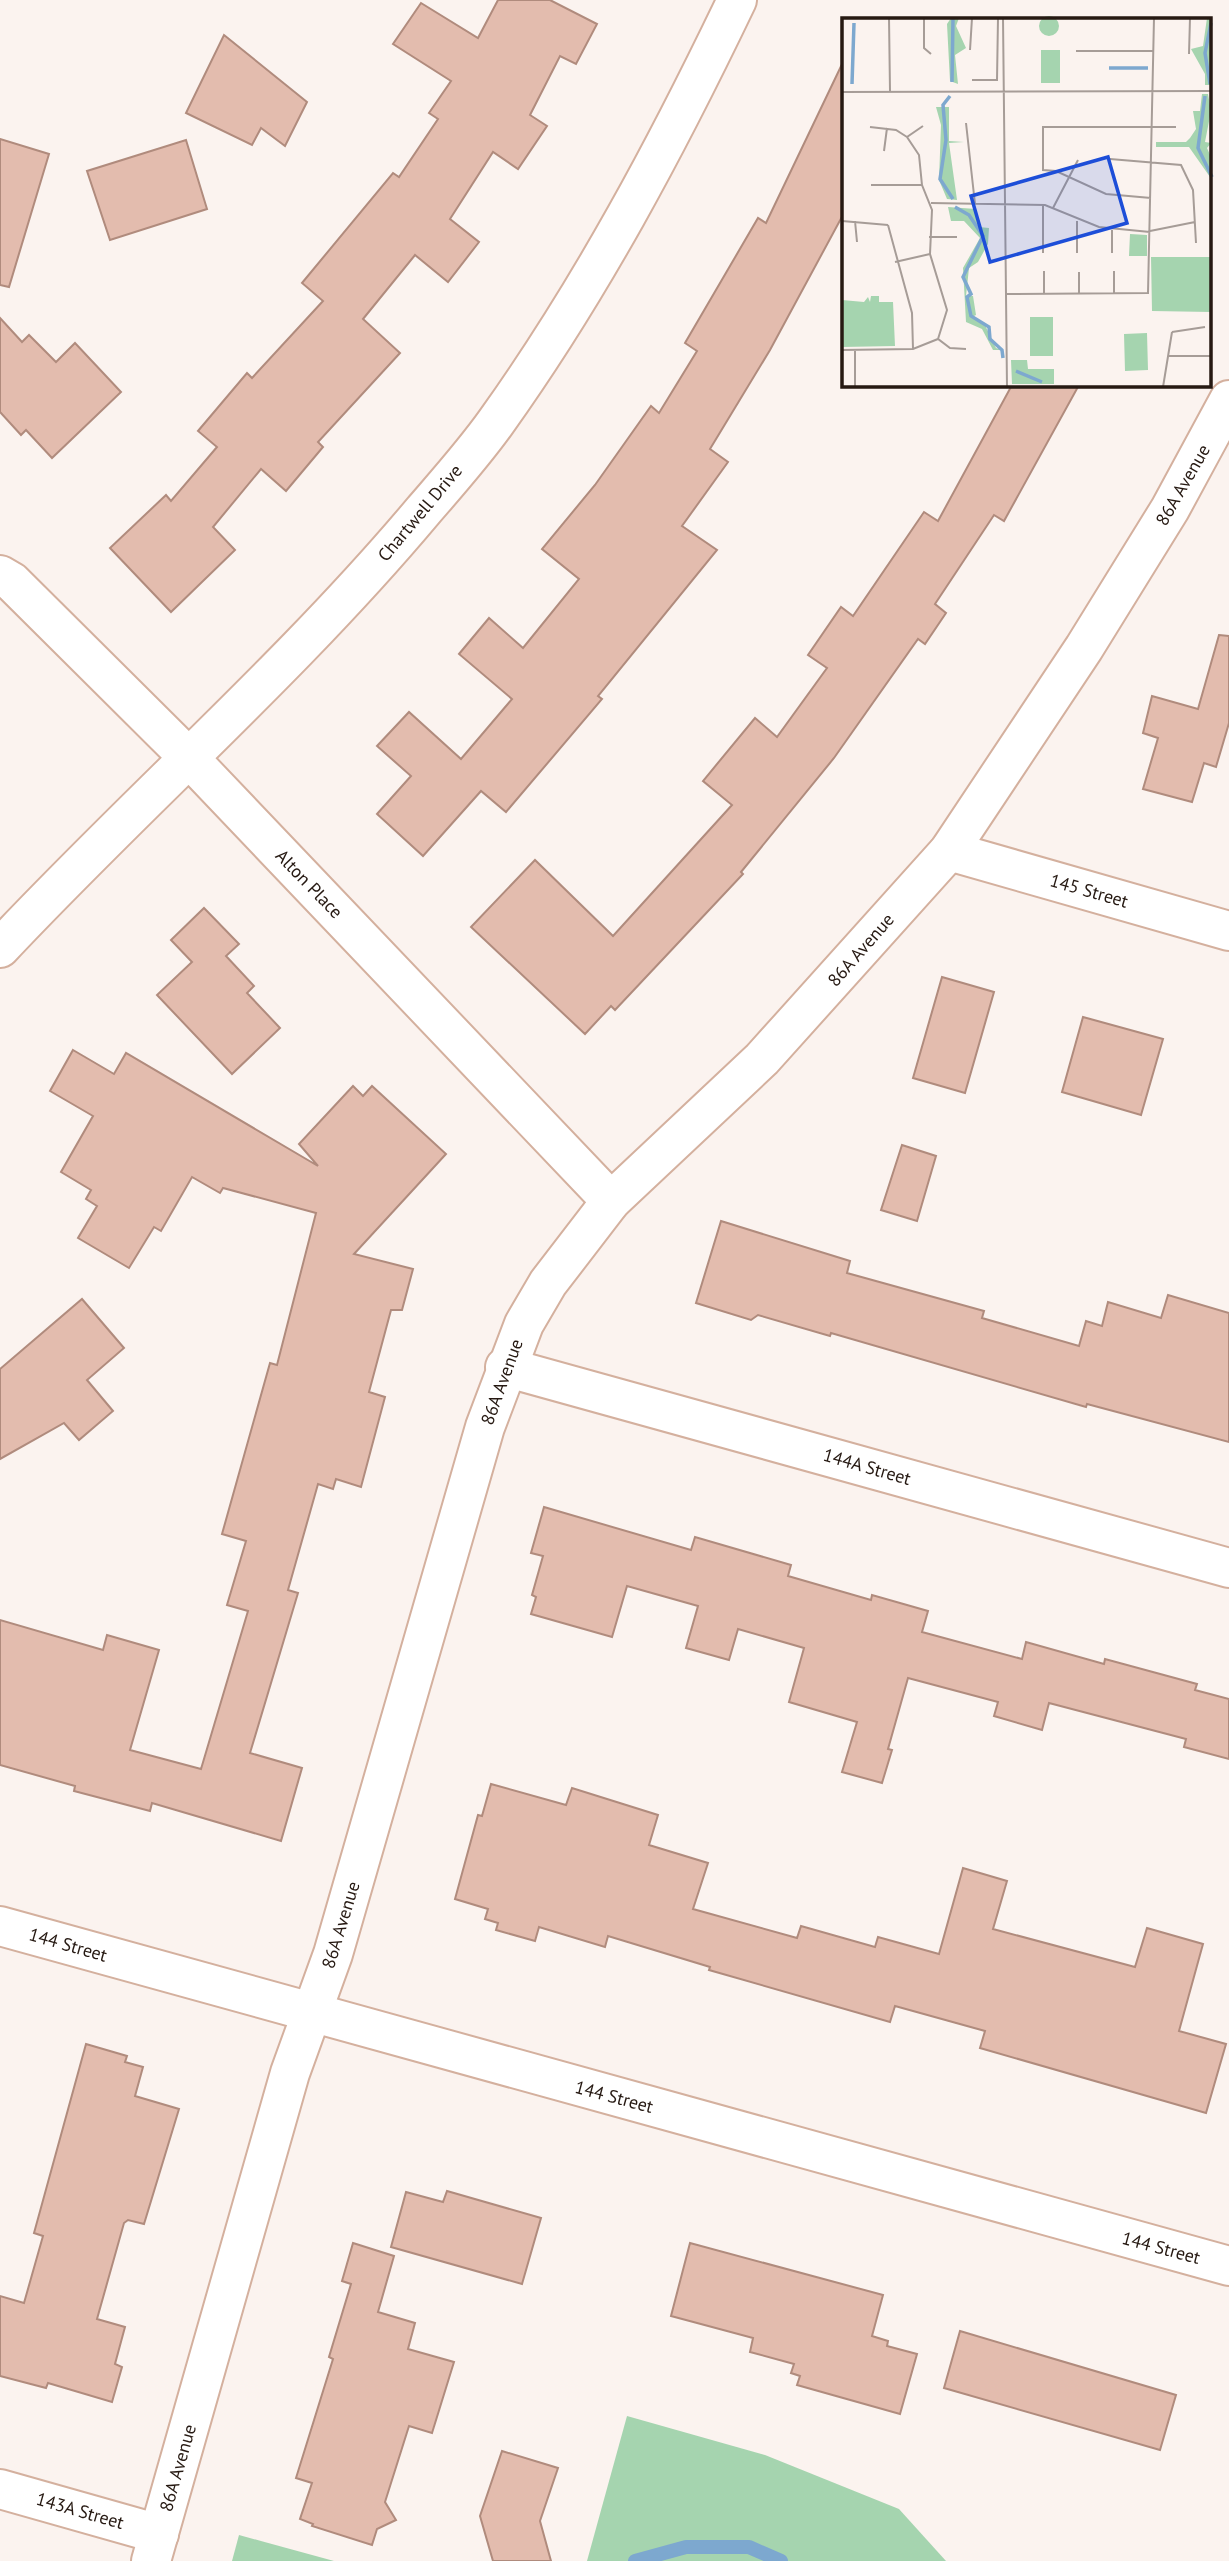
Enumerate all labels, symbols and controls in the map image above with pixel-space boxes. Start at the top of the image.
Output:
inset map [842,18,1212,387]
street label: 86A Avenue [1150,440,1215,529]
street label: Chartwell Drive [372,459,467,566]
street label: Alton Place [271,844,348,923]
street label: 145 Street [1047,868,1131,913]
street label: 86A Avenue [822,908,899,991]
street label: 86A Avenue [475,1336,528,1428]
street label: 144A Street [821,1443,914,1490]
street label: 86A Avenue [316,1879,365,1971]
street label: 144 Street [26,1922,110,1967]
street label: 144 Street [572,2075,656,2118]
street label: 144 Street [1119,2226,1203,2269]
street label: 86A Avenue [154,2422,201,2514]
street label: 143A Street [34,2487,127,2534]

